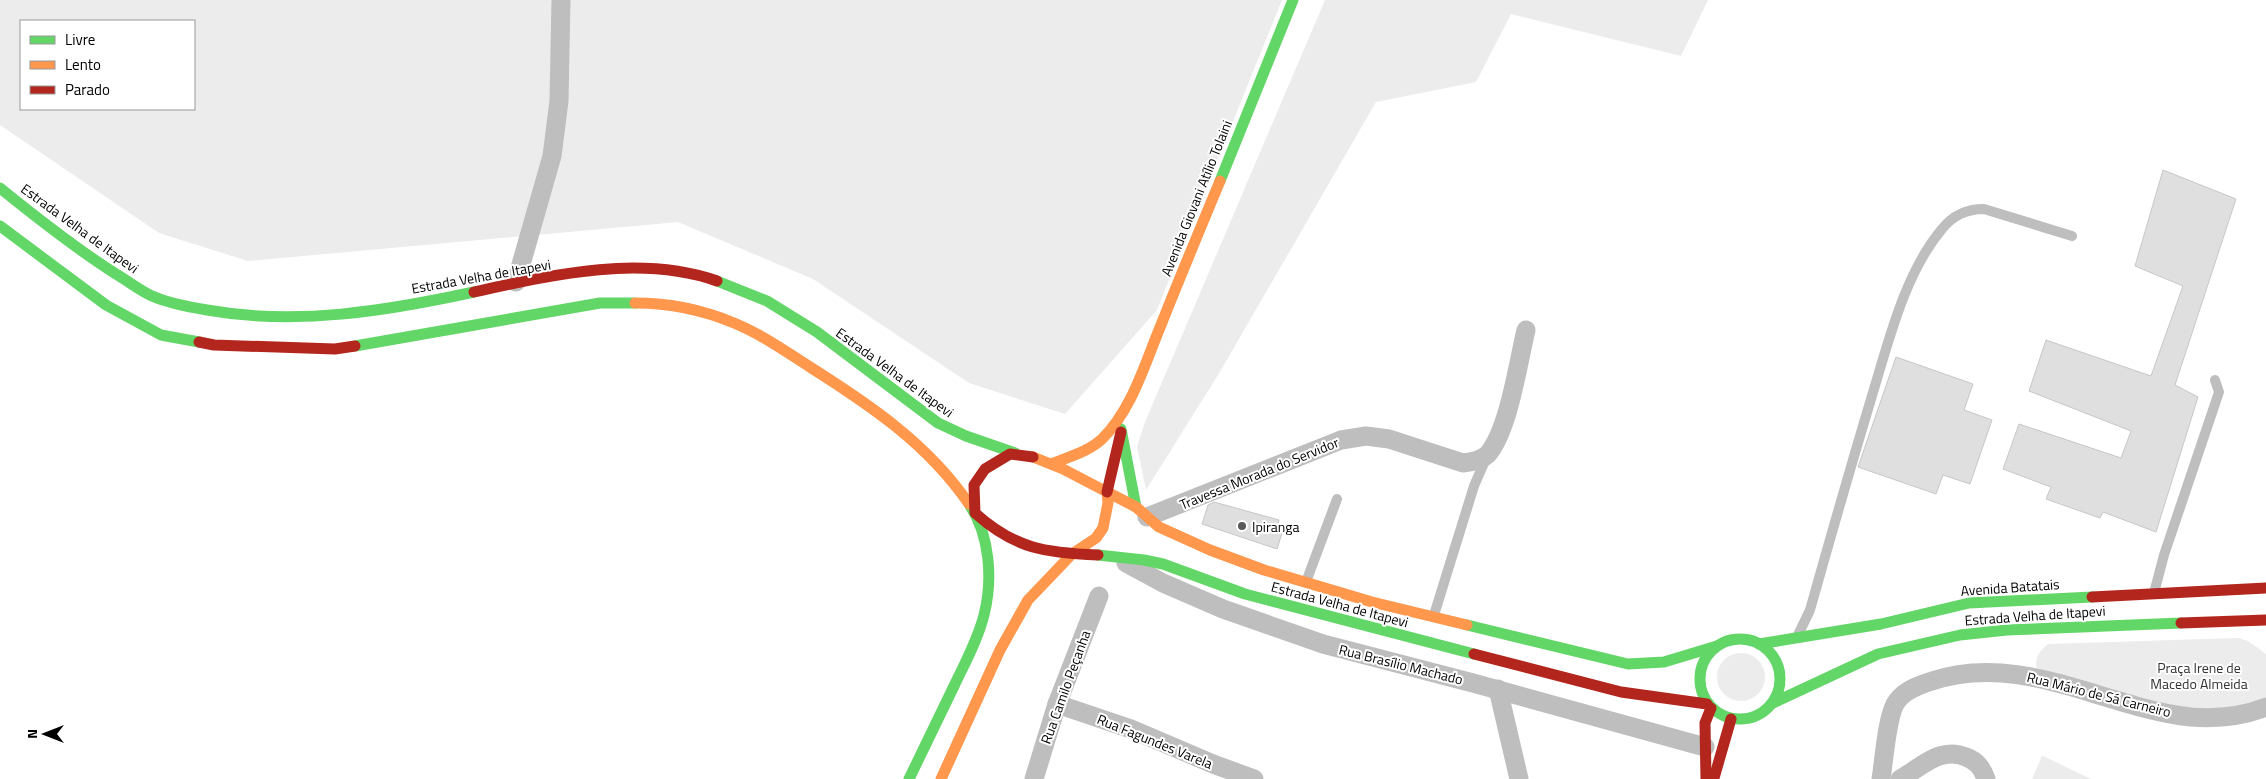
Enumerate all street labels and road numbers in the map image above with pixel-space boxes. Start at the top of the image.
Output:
street label: Avenida Giovani Atílio Tolaini [1155,117,1237,279]
street label: Estrada Velha de Itapevi [17,178,143,278]
street label: Estrada Velha de Itapevi [410,253,552,299]
street label: Estrada Velha de Itapevi [832,322,958,422]
street label: Travessa Morada do Servidor [1176,431,1342,515]
street label: Avenida Batatais [1960,573,2060,601]
street label: Estrada Velha de Itapevi [1269,576,1411,632]
street label: Estrada Velha de Itapevi [1964,600,2106,630]
street label: Rua Camilo Peçanha [1035,627,1095,747]
street label: Rua Brasílio Machado [1337,638,1465,690]
street label: Rua Mário de Sá Carneiro [2025,666,2173,722]
street label: Rua Fagundes Varela [1094,708,1216,774]

